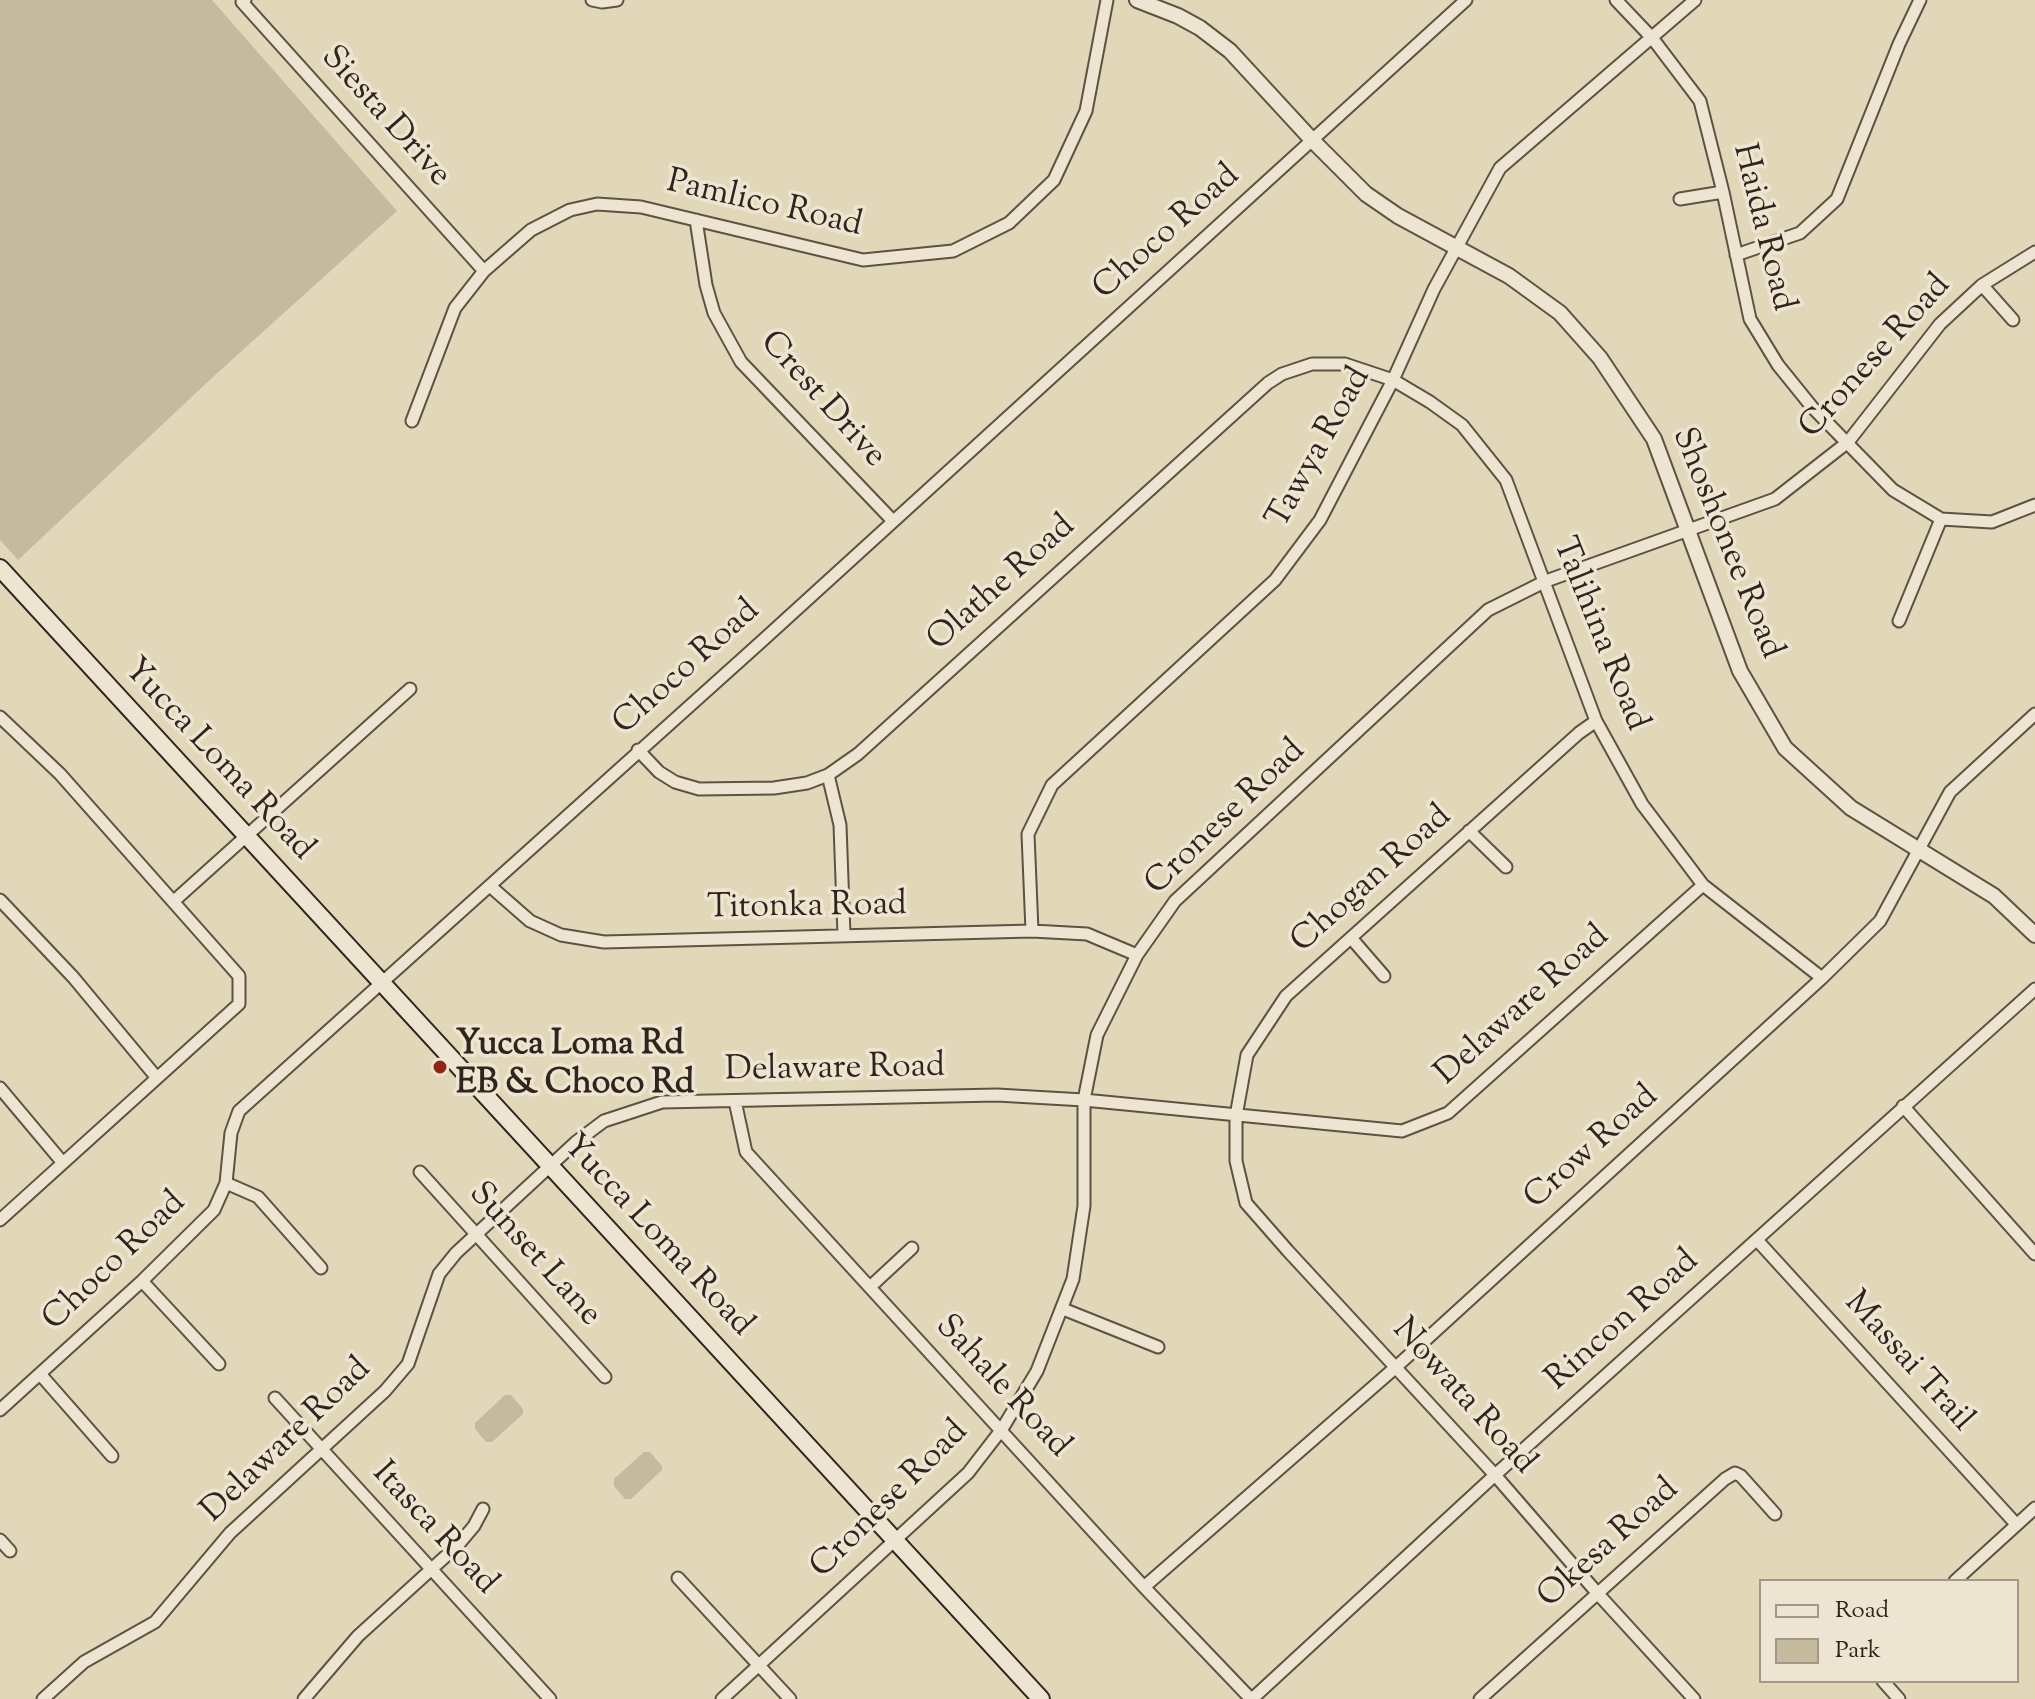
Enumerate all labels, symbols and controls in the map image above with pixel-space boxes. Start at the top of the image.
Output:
street label: Siesta Drive [310,39,458,197]
street label: Haida Road [1721,140,1801,316]
street label: Choco Road [1086,158,1250,310]
street label: Pamlico Road [662,164,866,248]
street label: Cronese Road [1793,268,1961,448]
street label: Crest Drive [749,324,893,478]
street label: Tawya Road [1260,361,1382,537]
street label: Shoshonee Road [1660,423,1790,665]
street label: Olathe Road [921,508,1085,662]
street label: Talihina Road [1541,532,1655,738]
street label: Choco Road [606,593,770,745]
street label: Yucca Loma Road [113,651,321,871]
street label: Cronese Road [1138,733,1316,905]
street label: Chogan Road [1284,798,1462,964]
street label: Titonka Road [707,887,907,931]
street label: Delaware Road [1429,918,1619,1096]
place label: Yucca Loma Rd EB & Choco Rd [456,1027,694,1106]
street label: Delaware Road [725,1049,945,1093]
marker: Yucca Loma Rd EB & Choco Rd [431,1058,449,1076]
street label: Crow Road [1518,1078,1668,1220]
street label: Yucca Loma Road [552,1127,760,1347]
street label: Sunset Lane [458,1176,608,1336]
street label: Choco Road [36,1185,196,1341]
street label: Rincon Road [1539,1243,1709,1401]
street label: Massai Trail [1833,1284,1981,1442]
street label: Sahale Road [925,1308,1077,1468]
street label: Nowata Road [1381,1312,1543,1484]
street label: Delaware Road [195,1351,381,1533]
street label: Cronese Road [803,1413,979,1589]
street label: Itasca Road [361,1455,505,1605]
street label: Okesa Road [1531,1471,1689,1619]
legend [1759,1579,2019,1683]
text: Road [1835,1594,1889,1628]
text: Park [1835,1634,1881,1668]

